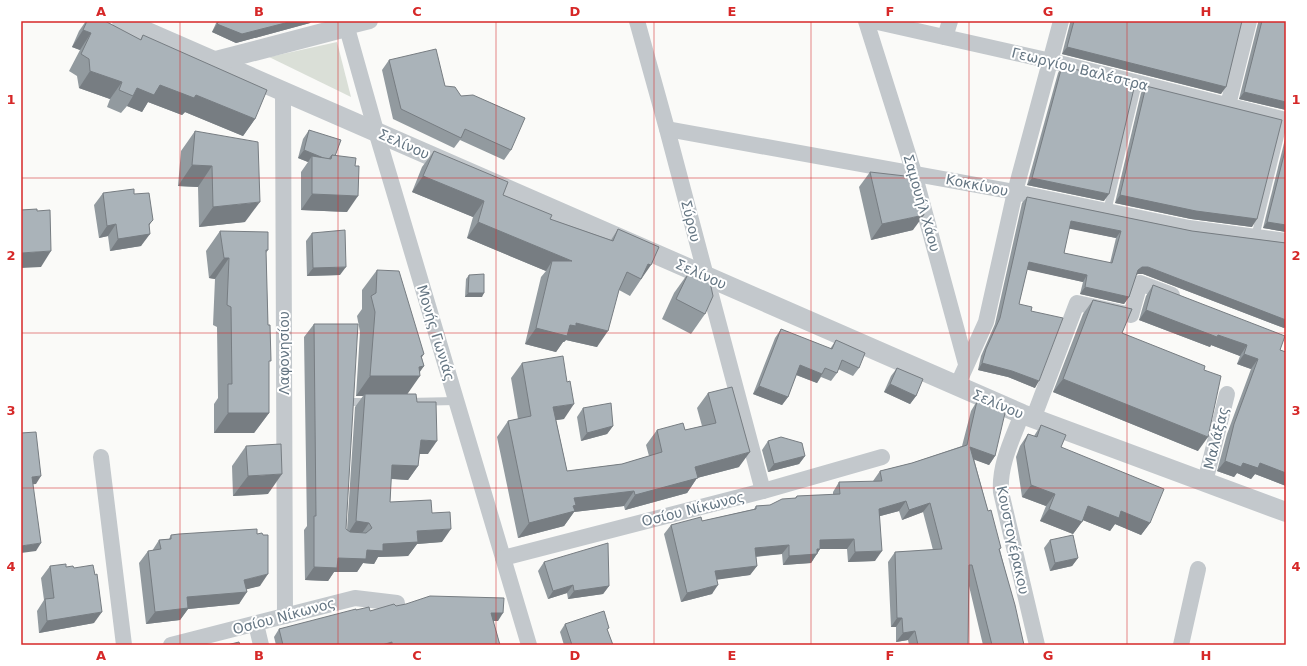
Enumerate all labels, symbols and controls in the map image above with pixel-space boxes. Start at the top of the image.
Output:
text: A [96,4,106,19]
text: B [254,4,264,19]
text: C [412,4,422,19]
text: D [570,4,581,19]
text: E [728,4,736,19]
text: F [886,4,894,19]
text: G [1043,4,1053,19]
text: H [1201,4,1211,19]
street label: Γεωργίου Βαλέστρα [1010,44,1150,94]
text: 1 [6,92,16,107]
text: 1 [1291,92,1301,107]
street label: Σελίνου [376,126,432,162]
street label: Σαμουήλ Χάου [900,152,944,254]
street label: Κοκκίνου [944,171,1010,199]
street label: Σύρου [678,198,704,244]
text: 2 [6,248,16,263]
text: 2 [1291,248,1301,263]
street label: Σελίνου [673,256,729,292]
street label: Μονής Γωνιάς [414,283,458,383]
street label: Λαφονησίου [276,311,292,395]
street label: Σελίνου [970,386,1026,422]
text: 3 [6,403,16,418]
text: 3 [1291,403,1301,418]
street label: Μαλάξας [1200,405,1232,471]
street label: Κουστογέρακου [994,484,1032,596]
street label: Οσίου Νίκωνος [640,488,746,530]
text: 4 [6,559,16,574]
text: 4 [1291,559,1301,574]
street label: Οσίου Νίκωνος [231,595,337,637]
text: A [96,648,106,663]
text: B [254,648,264,663]
text: C [412,648,422,663]
text: D [570,648,581,663]
text: E [728,648,736,663]
text: F [886,648,894,663]
text: G [1043,648,1053,663]
text: H [1201,648,1211,663]

